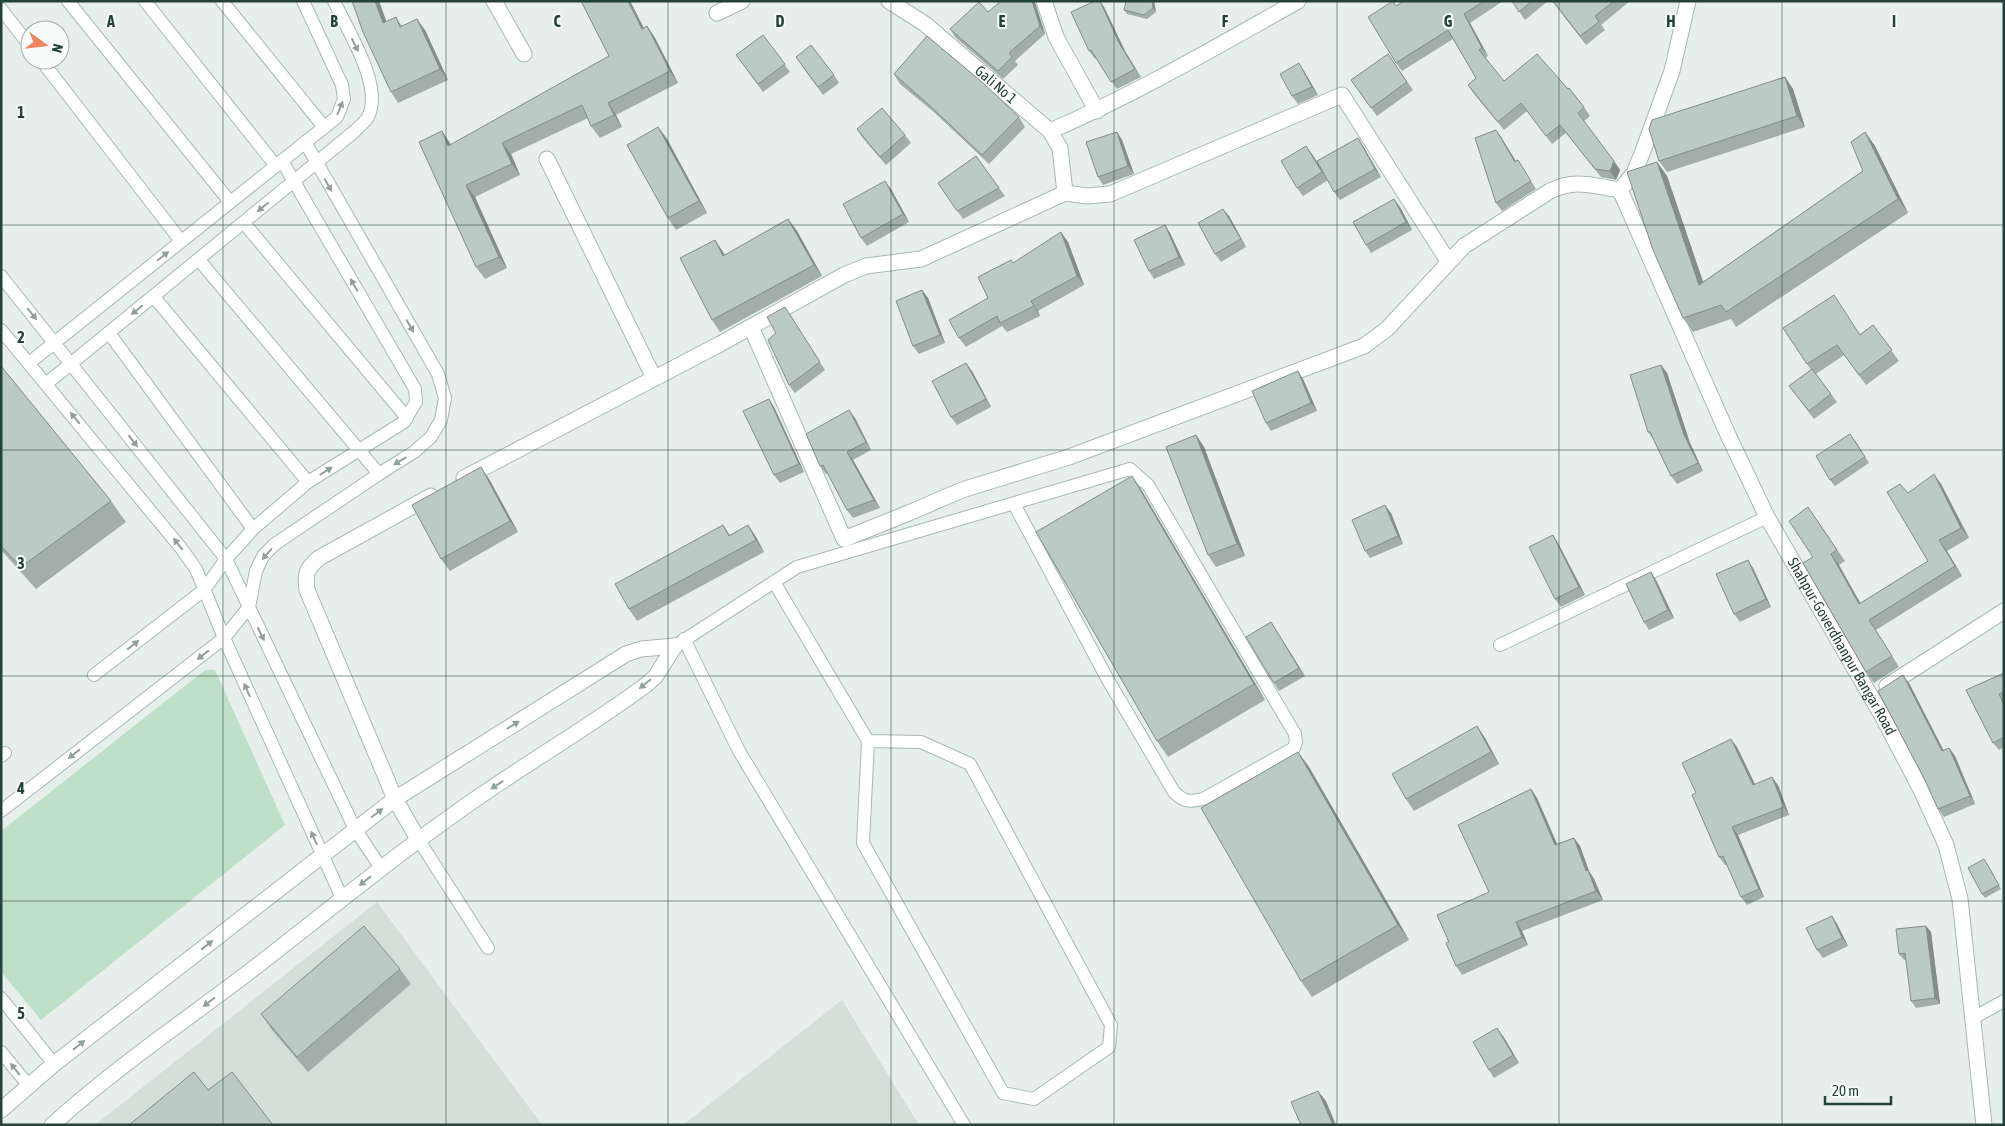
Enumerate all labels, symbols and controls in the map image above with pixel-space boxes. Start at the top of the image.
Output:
text: A [106,12,115,30]
text: B [330,12,338,30]
text: C [553,12,561,30]
text: D [776,12,785,30]
text: E [999,12,1006,30]
text: F [1222,12,1229,30]
text: G [1444,12,1453,30]
text: H [1666,12,1676,30]
text: I [1892,12,1896,30]
north arrow [20,20,70,70]
one-way arrow [351,38,359,52]
text: N [49,42,66,54]
street label: Gali No 1 [972,62,1021,107]
one-way arrow [337,101,345,115]
text: 1 [17,103,25,121]
one-way arrow [324,178,333,192]
one-way arrow [257,202,270,213]
one-way arrow [156,250,169,261]
one-way arrow [350,278,359,291]
one-way arrow [131,305,144,316]
one-way arrow [26,307,37,320]
one-way arrow [405,319,414,332]
text: 2 [17,328,25,346]
one-way arrow [69,412,80,425]
one-way arrow [128,434,139,447]
one-way arrow [393,456,406,465]
one-way arrow [319,466,332,476]
one-way arrow [173,537,183,551]
one-way arrow [261,547,272,560]
text: 3 [17,554,25,572]
street label: Shahpur-Goverdhanpur Bangar Road [1784,555,1900,738]
one-way arrow [257,626,266,641]
one-way arrow [126,639,139,650]
one-way arrow [197,649,210,660]
one-way arrow [639,679,652,690]
one-way arrow [243,683,251,697]
one-way arrow [506,720,520,730]
one-way arrow [68,749,81,759]
text: 4 [16,779,25,797]
one-way arrow [490,781,503,790]
one-way arrow [370,808,383,819]
one-way arrow [310,831,318,845]
one-way arrow [359,875,372,886]
one-way arrow [200,940,213,951]
one-way arrow [203,996,216,1007]
text: 5 [17,1004,25,1022]
one-way arrow [72,1040,86,1050]
one-way arrow [10,1063,21,1076]
scale bar [1825,1074,1891,1106]
text: 20 m [1832,1082,1859,1099]

